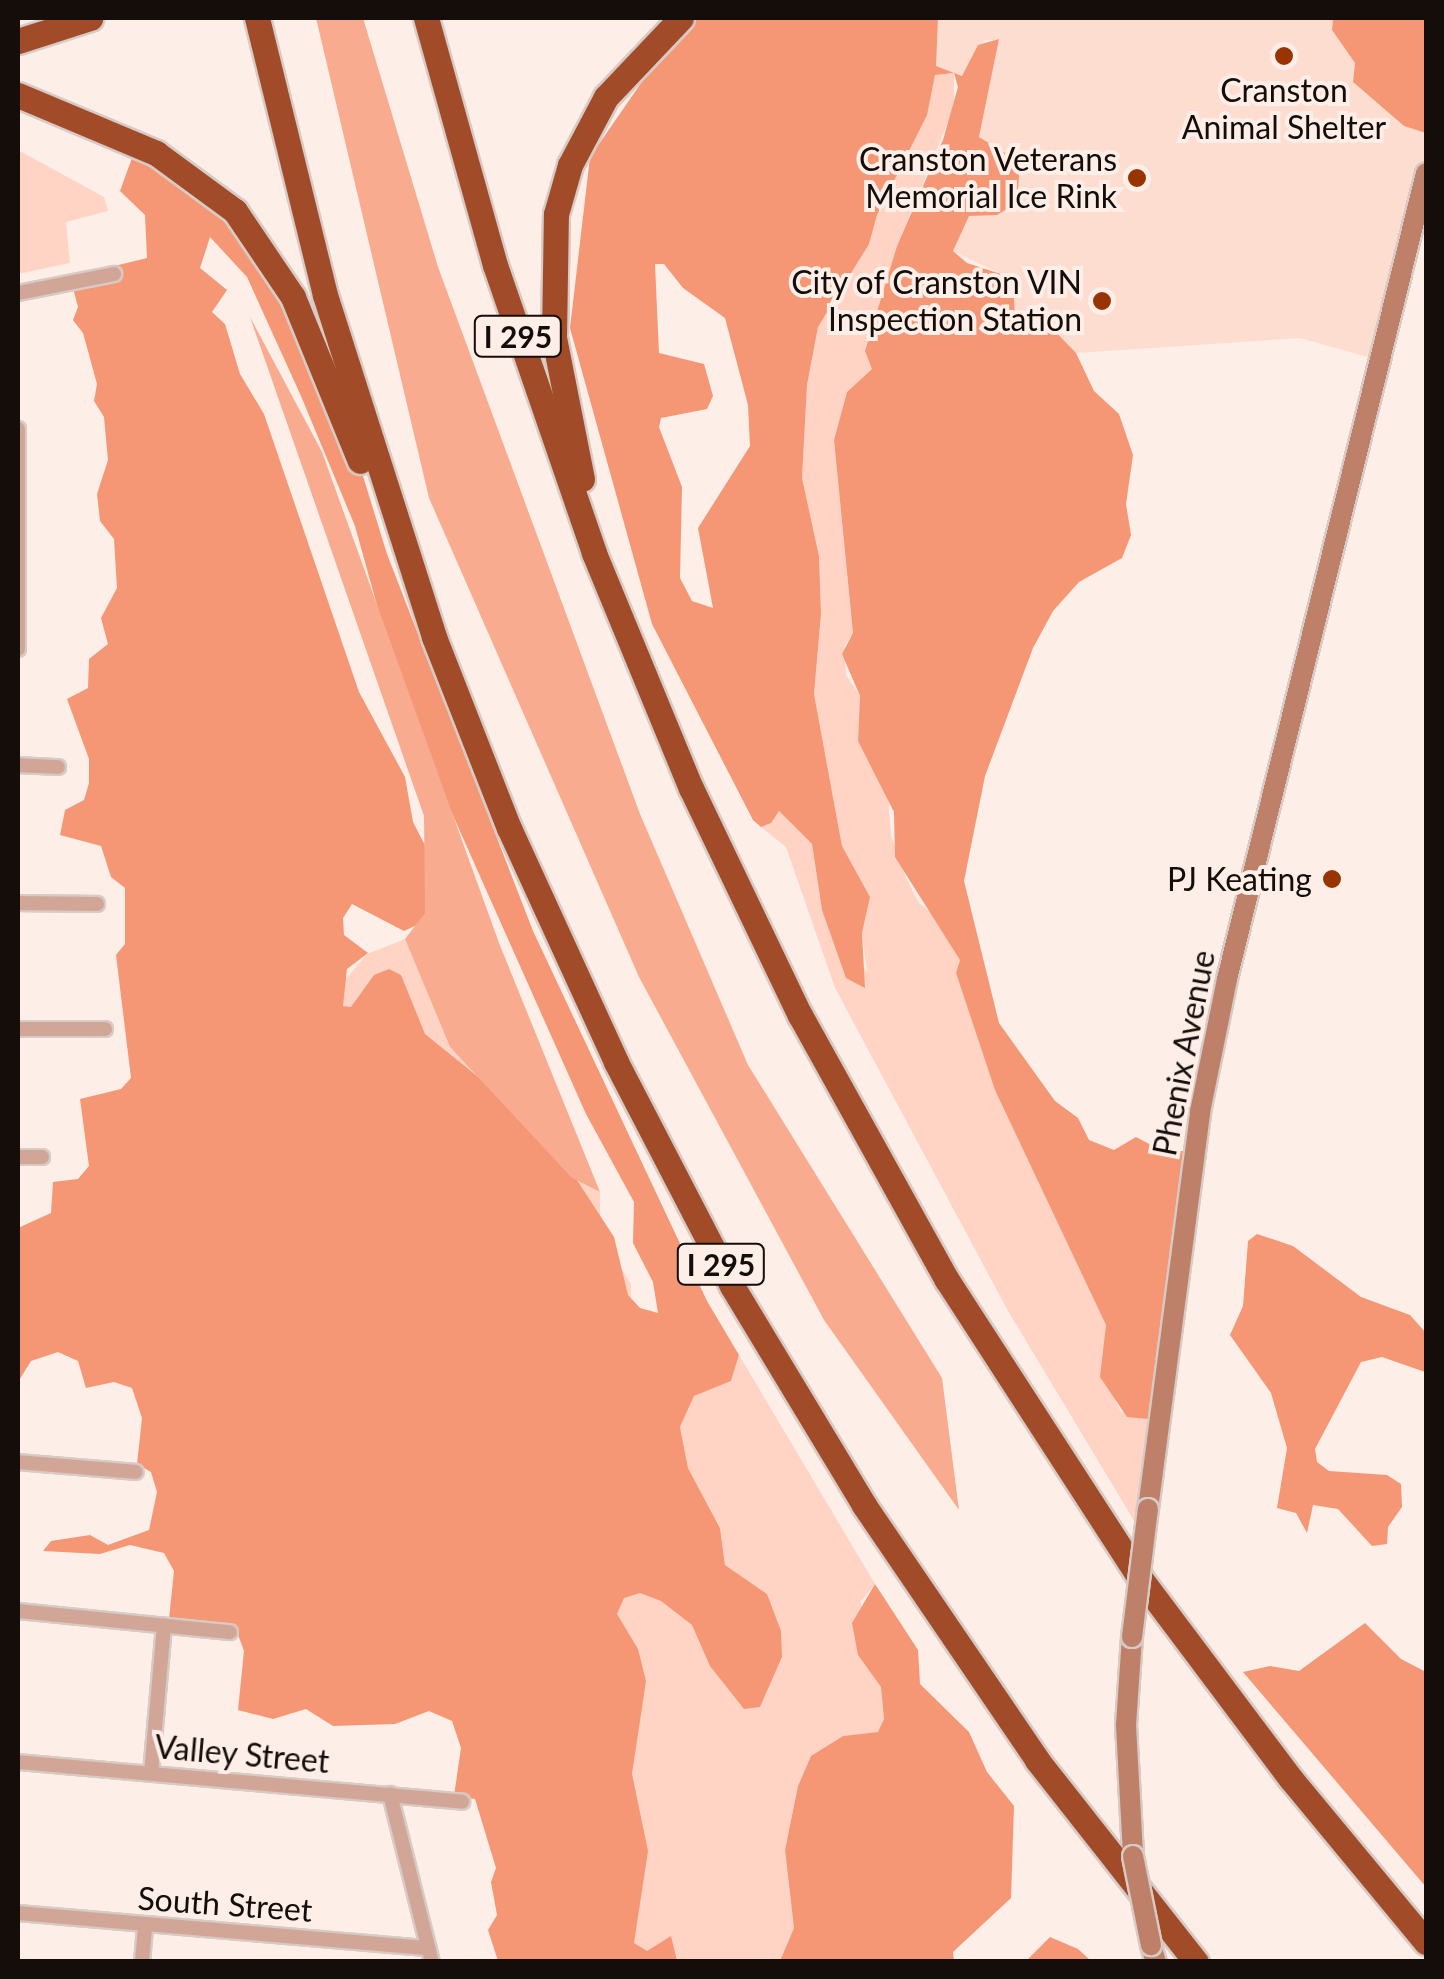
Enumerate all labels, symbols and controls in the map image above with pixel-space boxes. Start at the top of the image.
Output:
marker: Cranston Animal Shelter [1273,45,1295,67]
place label: Cranston Animal Shelter [1182,72,1386,147]
place label: Cranston Veterans Memorial Ice Rink [858,141,1117,216]
marker: Cranston Veterans Memorial Ice Rink [1126,167,1148,189]
place label: City of Cranston VIN Inspection Station [789,264,1082,339]
marker: City of Cranston VIN Inspection Station [1091,290,1113,312]
road number: I 295 [473,311,563,361]
place label: PJ Keating [1167,860,1312,898]
marker: PJ Keating [1321,868,1343,890]
street label: Phenix Avenue [1145,947,1223,1159]
road number: I 295 [676,1239,766,1289]
street label: Valley Street [153,1727,331,1781]
street label: South Street [136,1879,314,1929]

